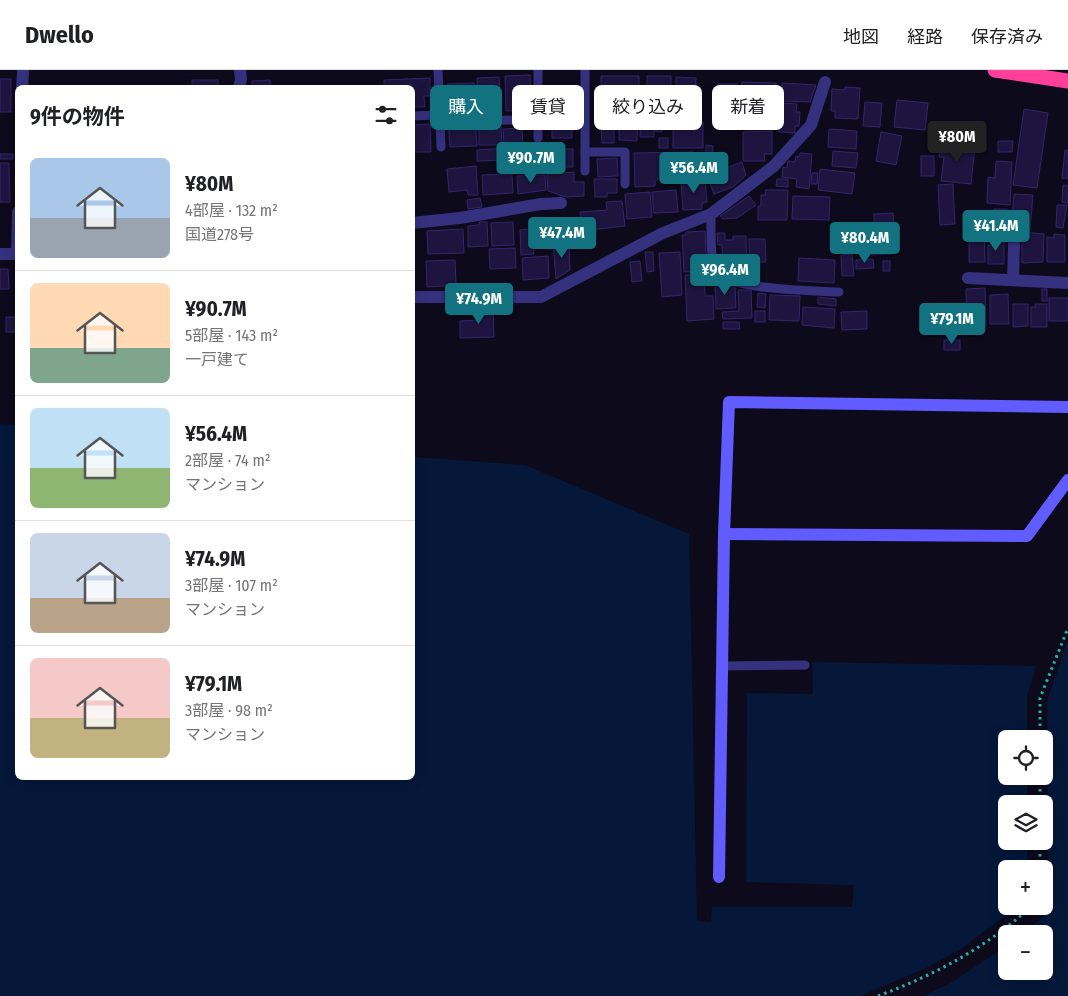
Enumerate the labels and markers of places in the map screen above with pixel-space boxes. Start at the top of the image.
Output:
pin: ¥80M [927,121,987,163]
pin: ¥90.7M [490,142,572,184]
pin: ¥56.4M [653,152,735,194]
pin: ¥41.4M [955,210,1037,252]
pin: ¥47.4M [521,216,603,259]
pin: ¥80.4M [824,222,906,264]
pin: ¥96.4M [684,254,766,296]
pin: ¥74.9M [438,282,520,325]
pin: ¥79.1M [911,302,993,345]

